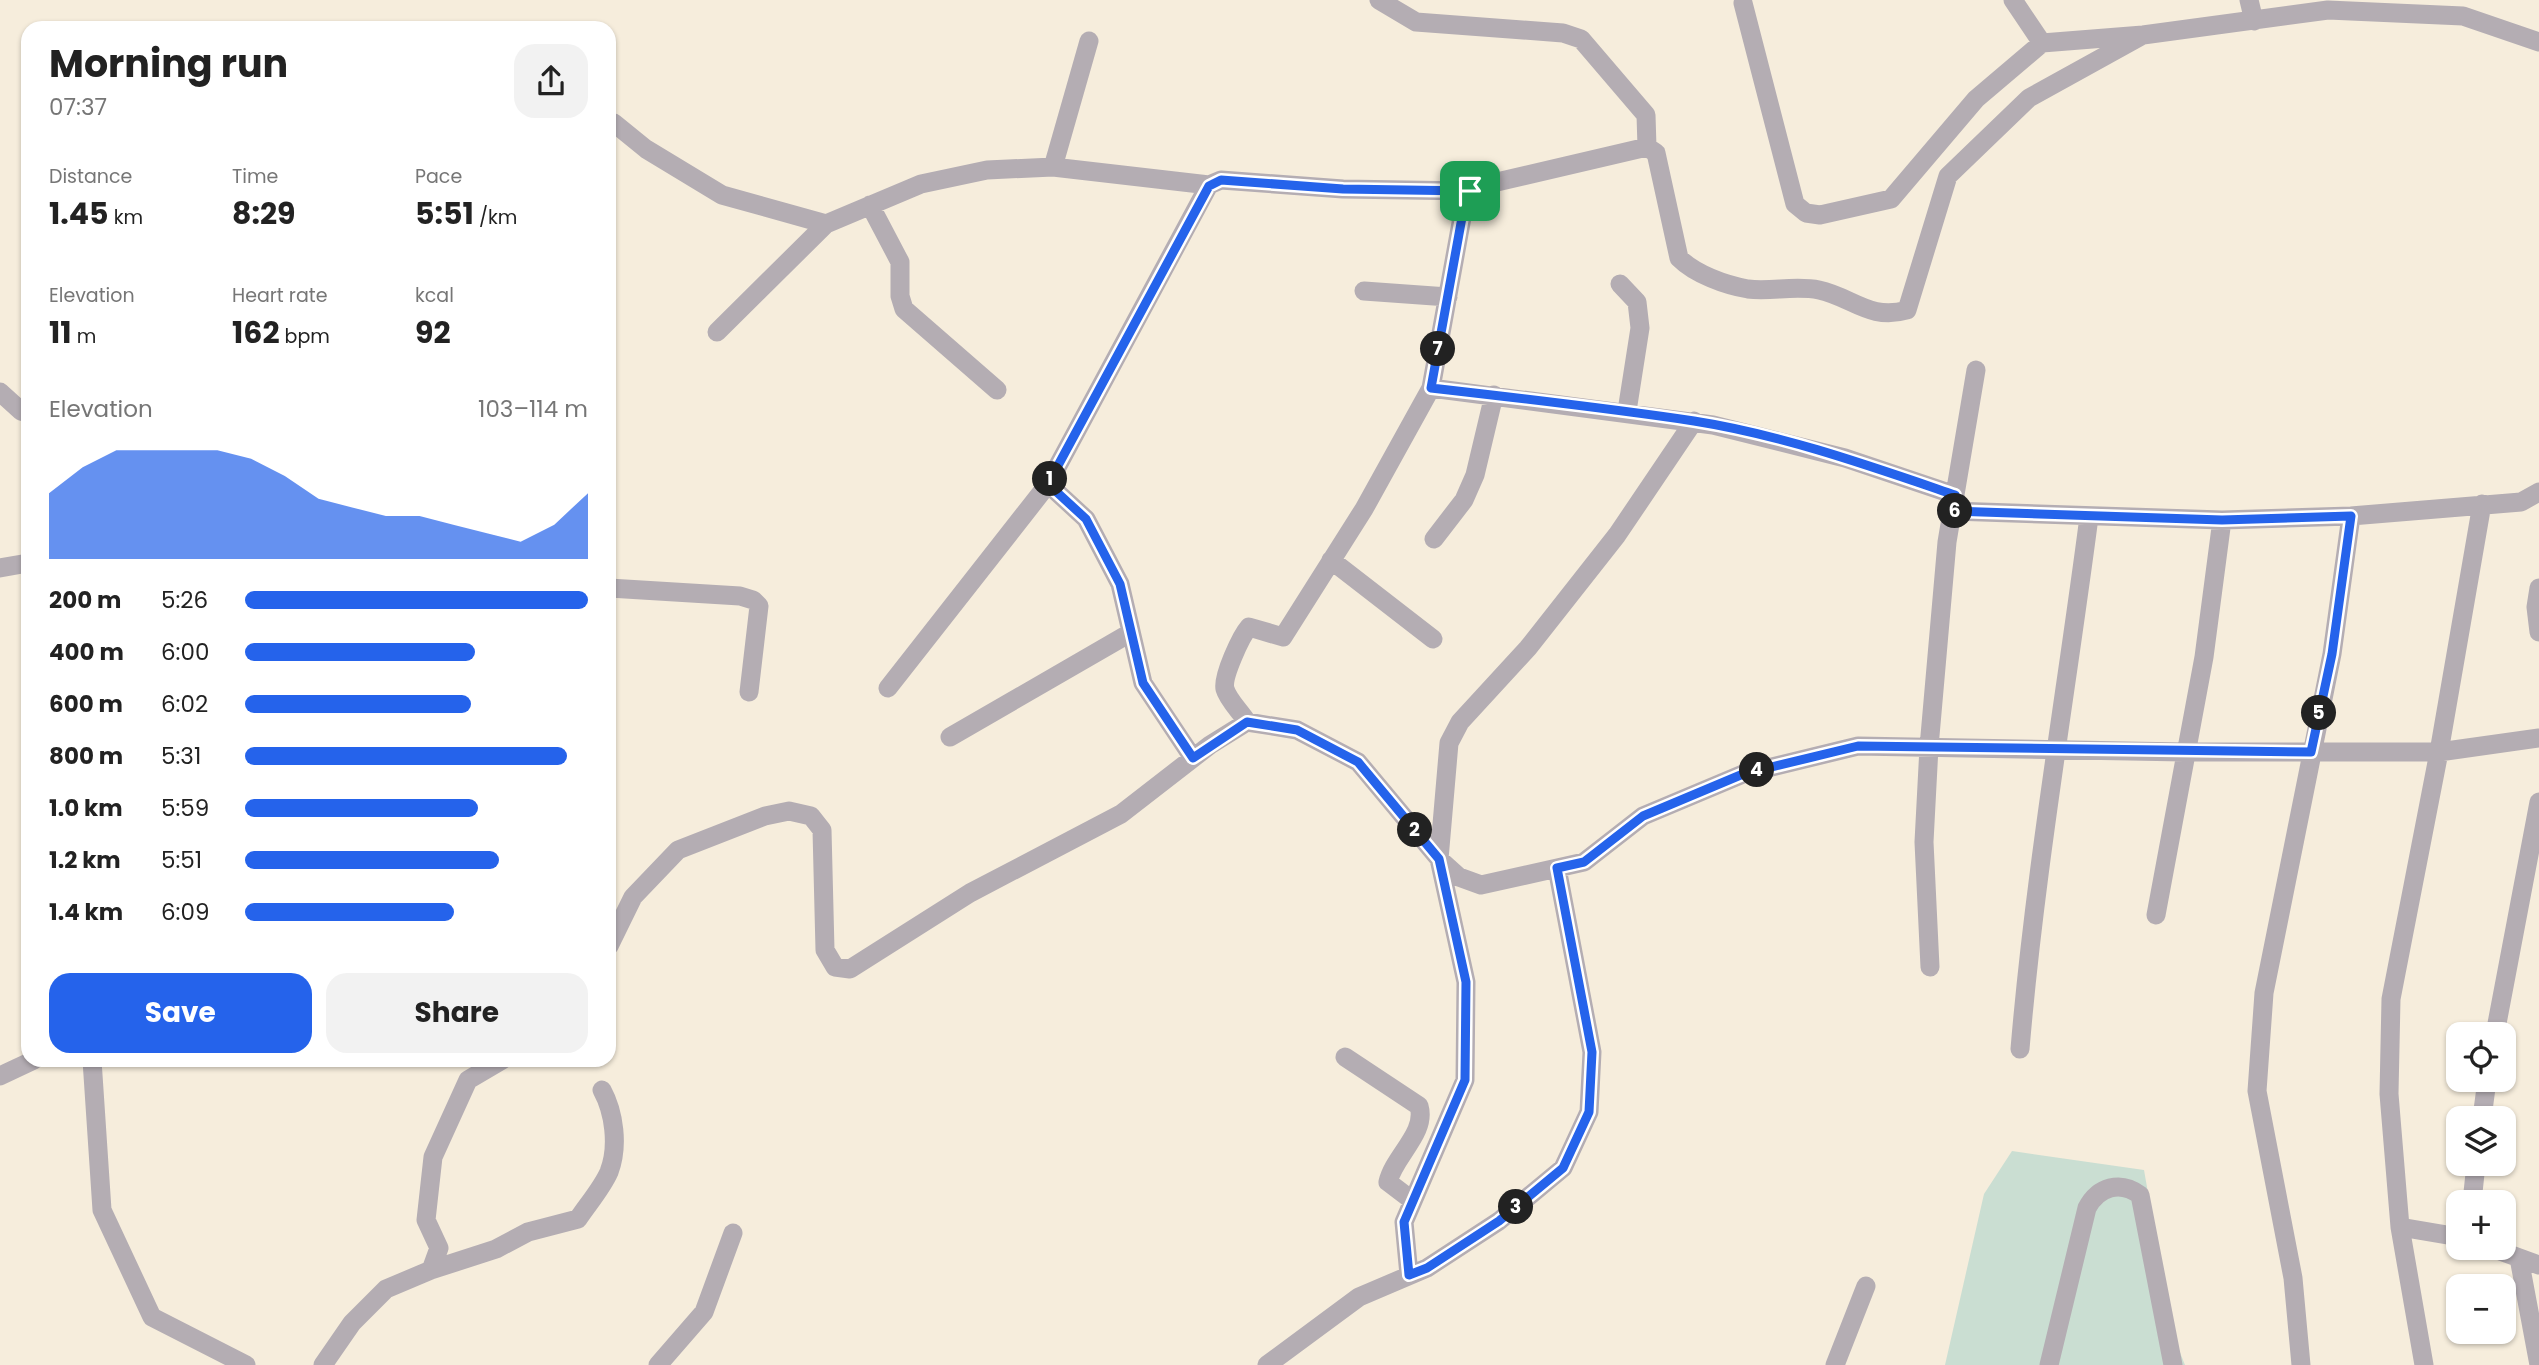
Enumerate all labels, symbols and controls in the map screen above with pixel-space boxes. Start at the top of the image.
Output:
text: Morning run [49,37,288,90]
button: share [514,44,588,118]
text: 07:37 [49,91,107,123]
pin [1440,161,1500,221]
text: Distance [49,163,132,190]
text: Time [232,163,278,190]
text: Pace [415,163,462,190]
icon: arrive [1451,172,1489,210]
text: 1.45 [49,192,109,235]
text: 8:29 [232,192,296,235]
text: 5:51 [415,192,474,235]
text: km [109,204,143,231]
text: /km [474,204,517,231]
text: Elevation [49,282,135,309]
text: Heart rate [232,282,327,309]
text: kcal [415,282,454,309]
text: 11 [49,311,72,354]
text: 162 [232,311,280,354]
text: 92 [415,311,451,354]
text: m [72,323,96,350]
text: bpm [280,323,330,350]
pin: 7 [1420,332,1456,366]
text: 7 [1432,335,1443,362]
text: Elevation [49,393,153,425]
text: 103–114 m [478,393,588,425]
pin: 1 [1032,462,1068,496]
text: 1 [1046,465,1053,492]
pin: 6 [1938,494,1972,528]
text: 6 [1948,497,1961,524]
text: 200 m [49,584,121,616]
text: 5:26 [161,584,208,616]
text: 400 m [49,636,124,668]
text: 6:00 [161,636,209,668]
text: 600 m [49,688,123,720]
text: 6:02 [161,688,208,720]
pin: 5 [2302,696,2336,730]
text: 5 [2312,699,2325,726]
text: 800 m [49,740,123,772]
text: 5:31 [161,740,201,772]
pin: 4 [1740,752,1774,788]
text: 4 [1750,756,1763,783]
text: 1.0 km [49,792,123,824]
text: 5:59 [161,792,209,824]
pin: 2 [1398,812,1432,848]
text: 2 [1409,816,1420,843]
text: 1.2 km [49,844,121,876]
text: 5:51 [161,844,202,876]
text: 1.4 km [49,896,123,928]
text: 6:09 [161,896,209,928]
button: Save [49,973,312,1053]
button: Share [326,973,588,1053]
map controls [2446,1022,2516,1344]
button: locate [2446,1022,2516,1092]
button: layers [2446,1106,2516,1176]
pin: 3 [1498,1190,1534,1224]
button: + [2446,1190,2516,1260]
text: 3 [1510,1193,1521,1220]
button: − [2446,1274,2516,1344]

